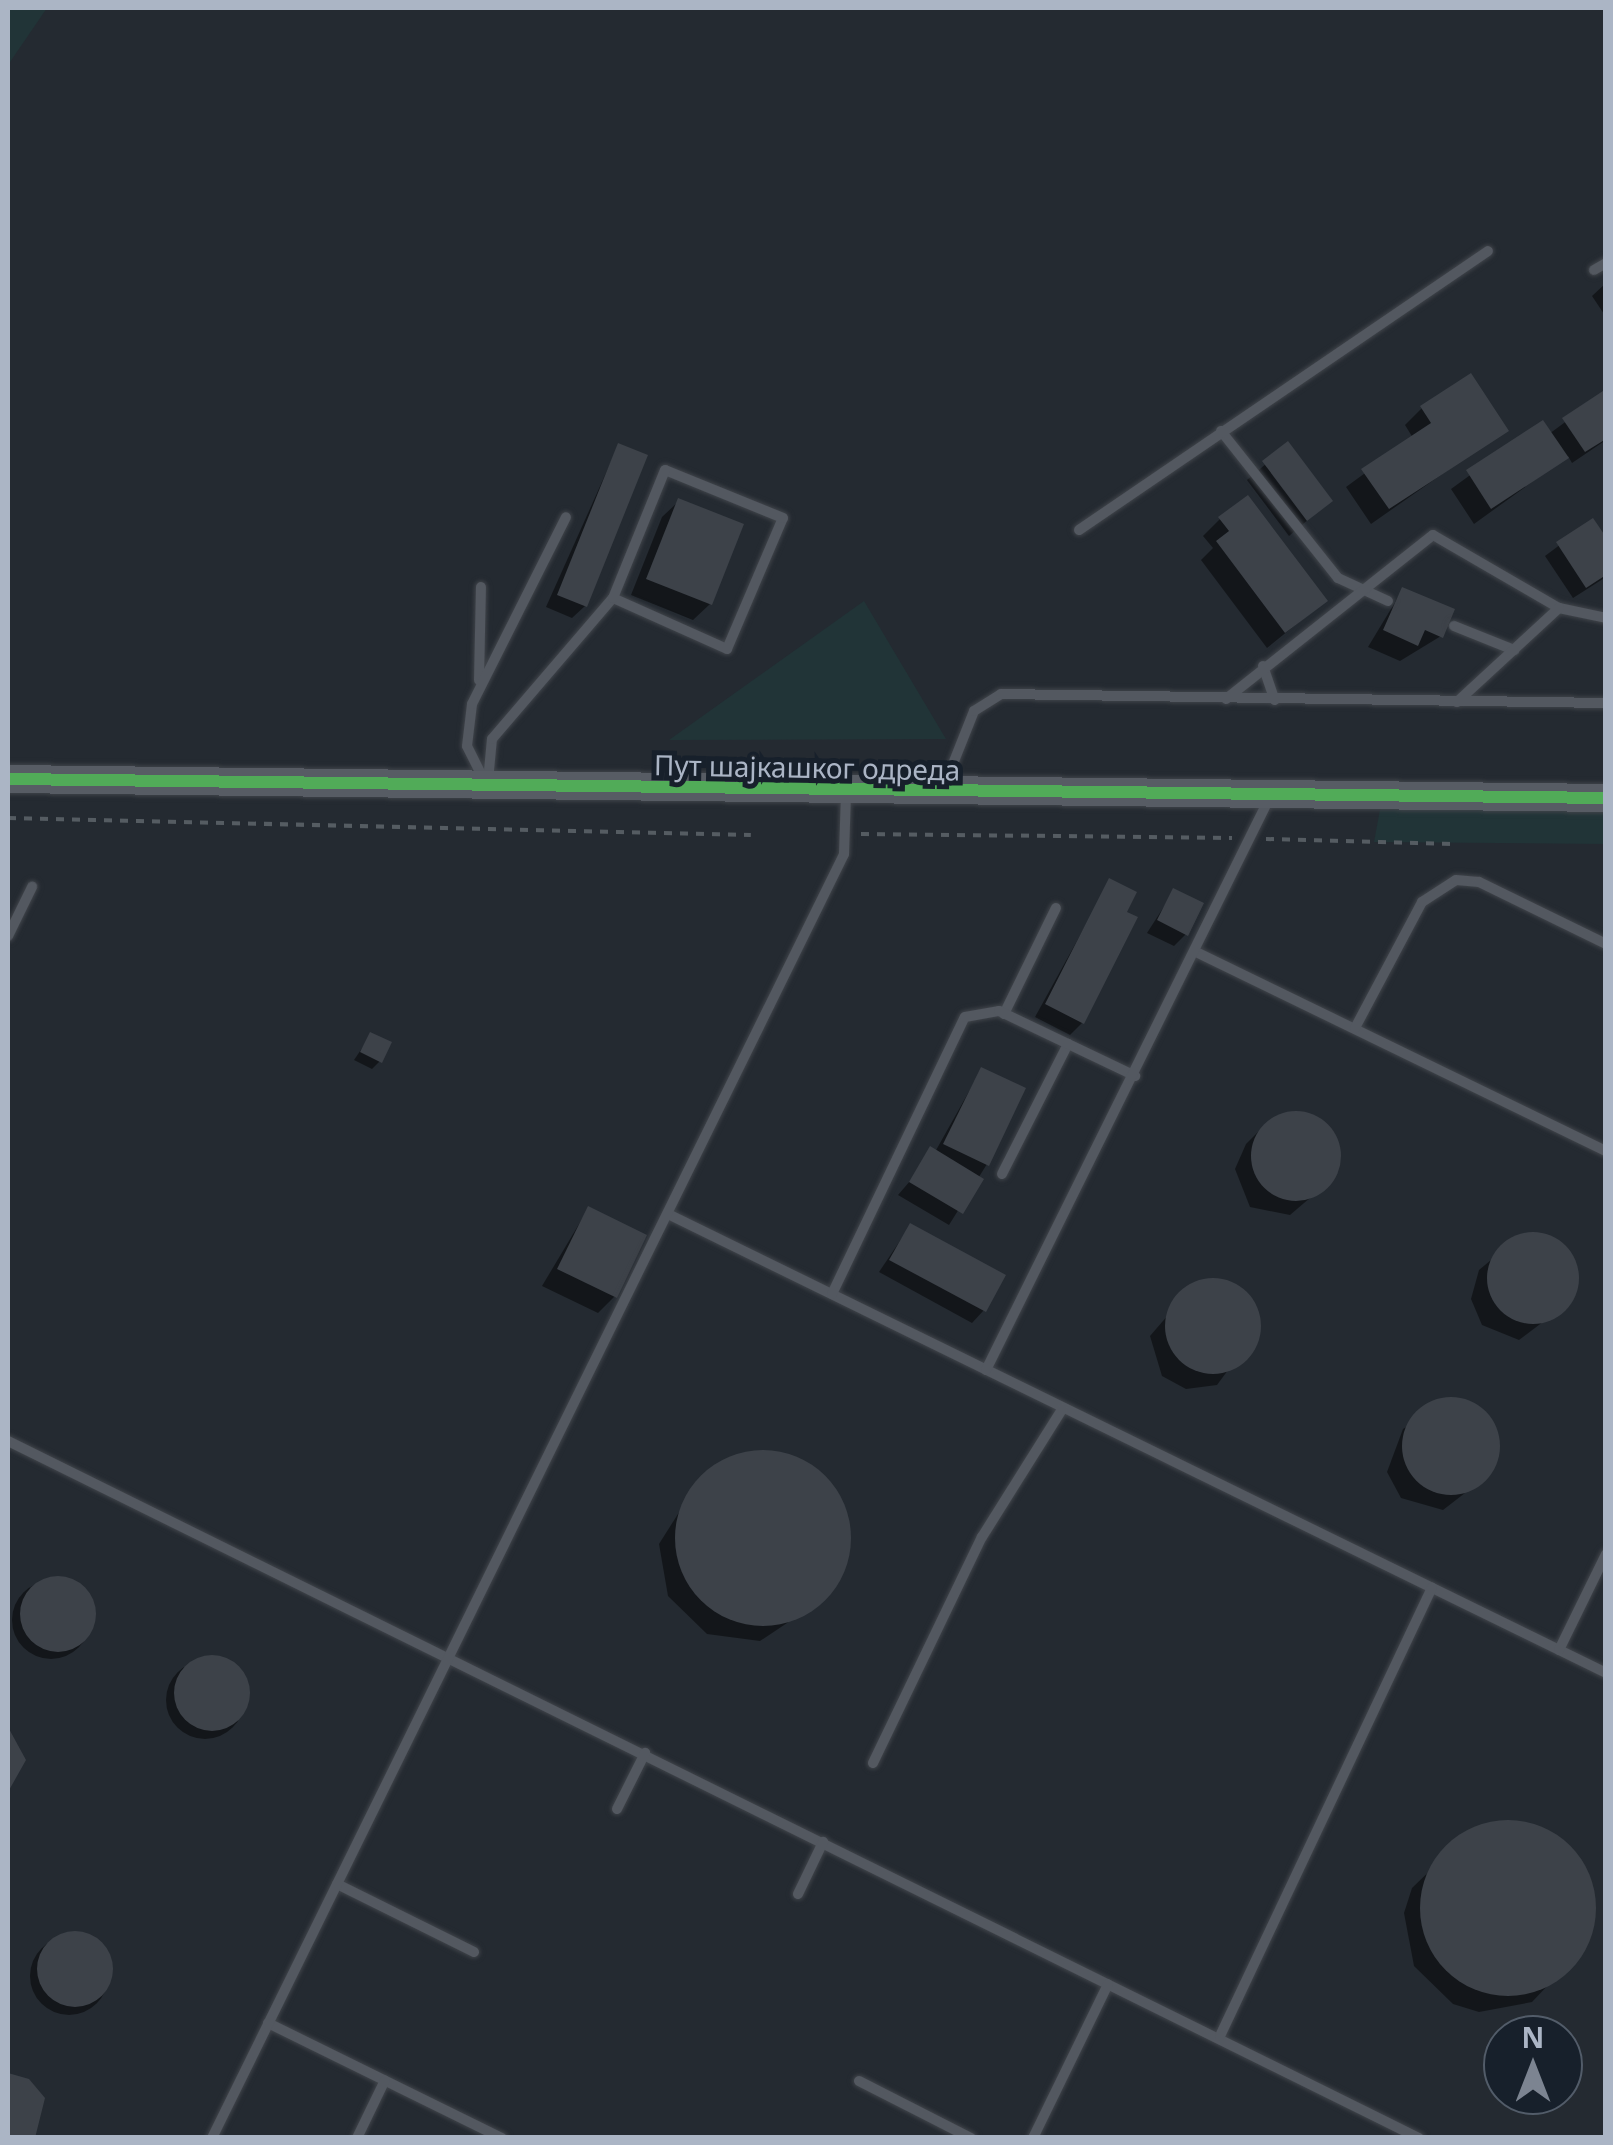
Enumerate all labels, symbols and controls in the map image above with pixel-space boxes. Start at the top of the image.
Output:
street label: Пут шајкашког одреда [654,748,960,786]
north arrow [1483,2015,1583,2115]
text: N [1522,2018,1544,2056]

